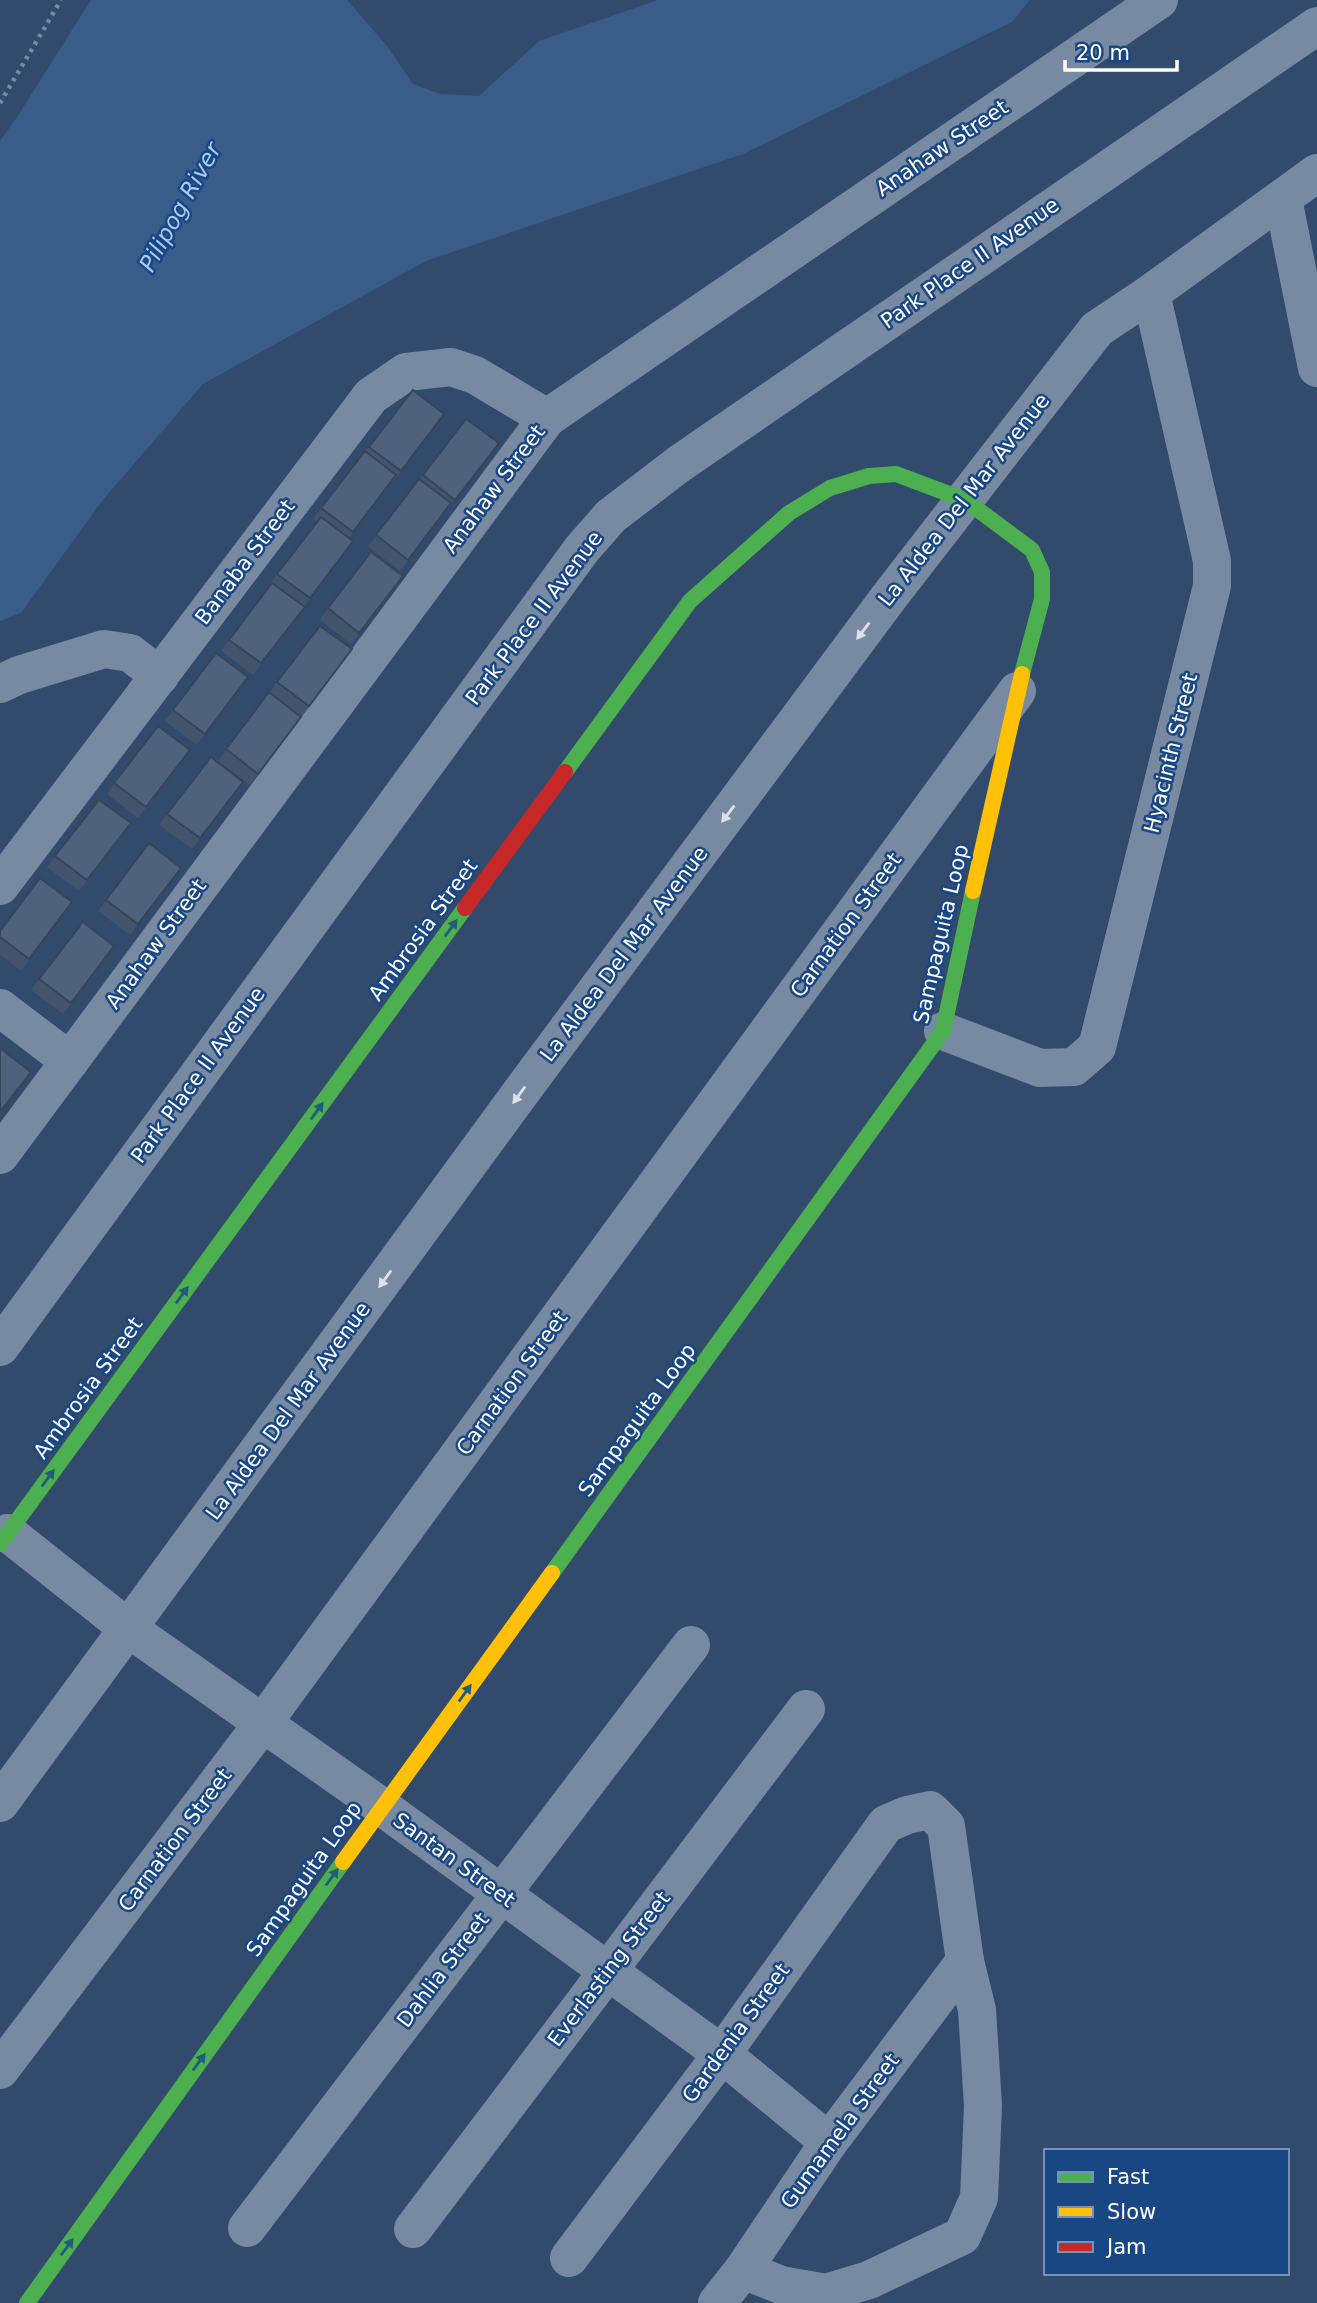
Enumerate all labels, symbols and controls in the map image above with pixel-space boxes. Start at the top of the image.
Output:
scale bar [1065,28,1177,72]
text: 20 m [1076,41,1130,65]
street label: Anahaw Street [871,95,1013,201]
water label: Pilipog River [134,137,227,276]
street label: Park Place II Avenue [876,192,1064,334]
street label: La Aldea Del Mar Avenue [874,389,1054,611]
street label: Anahaw Street [438,420,550,558]
street label: Banaba Street [190,495,300,629]
street label: Park Place II Avenue [461,526,607,710]
one-way arrow [857,622,871,640]
street label: Hyacinth Street [1140,671,1202,835]
one-way arrow [721,805,735,823]
street label: La Aldea Del Mar Avenue [535,842,713,1066]
street label: Sampaguita Loop [909,842,973,1026]
street label: Carnation Street [786,848,906,1002]
street label: Ambrosia Street [364,854,482,1006]
street label: Anahaw Street [101,874,211,1014]
one-way arrow [444,918,458,937]
street label: Park Place II Avenue [126,982,270,1168]
one-way arrow [512,1086,526,1104]
one-way arrow [310,1102,324,1120]
one-way arrow [378,1270,392,1288]
one-way arrow [175,1286,189,1304]
street label: La Aldea Del Mar Avenue [201,1297,375,1525]
street label: Carnation Street [452,1306,572,1460]
street label: Ambrosia Street [29,1312,147,1464]
street label: Sampaguita Loop [573,1339,701,1501]
one-way arrow [41,1469,55,1487]
one-way arrow [457,1684,471,1702]
street label: Carnation Street [113,1764,237,1916]
street label: Sampaguita Loop [242,1797,366,1961]
street label: Santan Street [389,1808,519,1912]
one-way arrow [324,1868,338,1886]
street label: Everlasting Street [543,1887,675,2051]
street label: Dahlia Street [392,1908,494,2032]
street label: Gardenia Street [677,1959,795,2107]
street label: Gumamela Street [776,2049,904,2213]
one-way arrow [192,2053,206,2071]
legend [1044,2149,1289,2275]
text: Fast [1107,2165,1149,2189]
text: Slow [1107,2200,1156,2224]
text: Jam [1105,2235,1147,2259]
one-way arrow [60,2238,74,2257]

